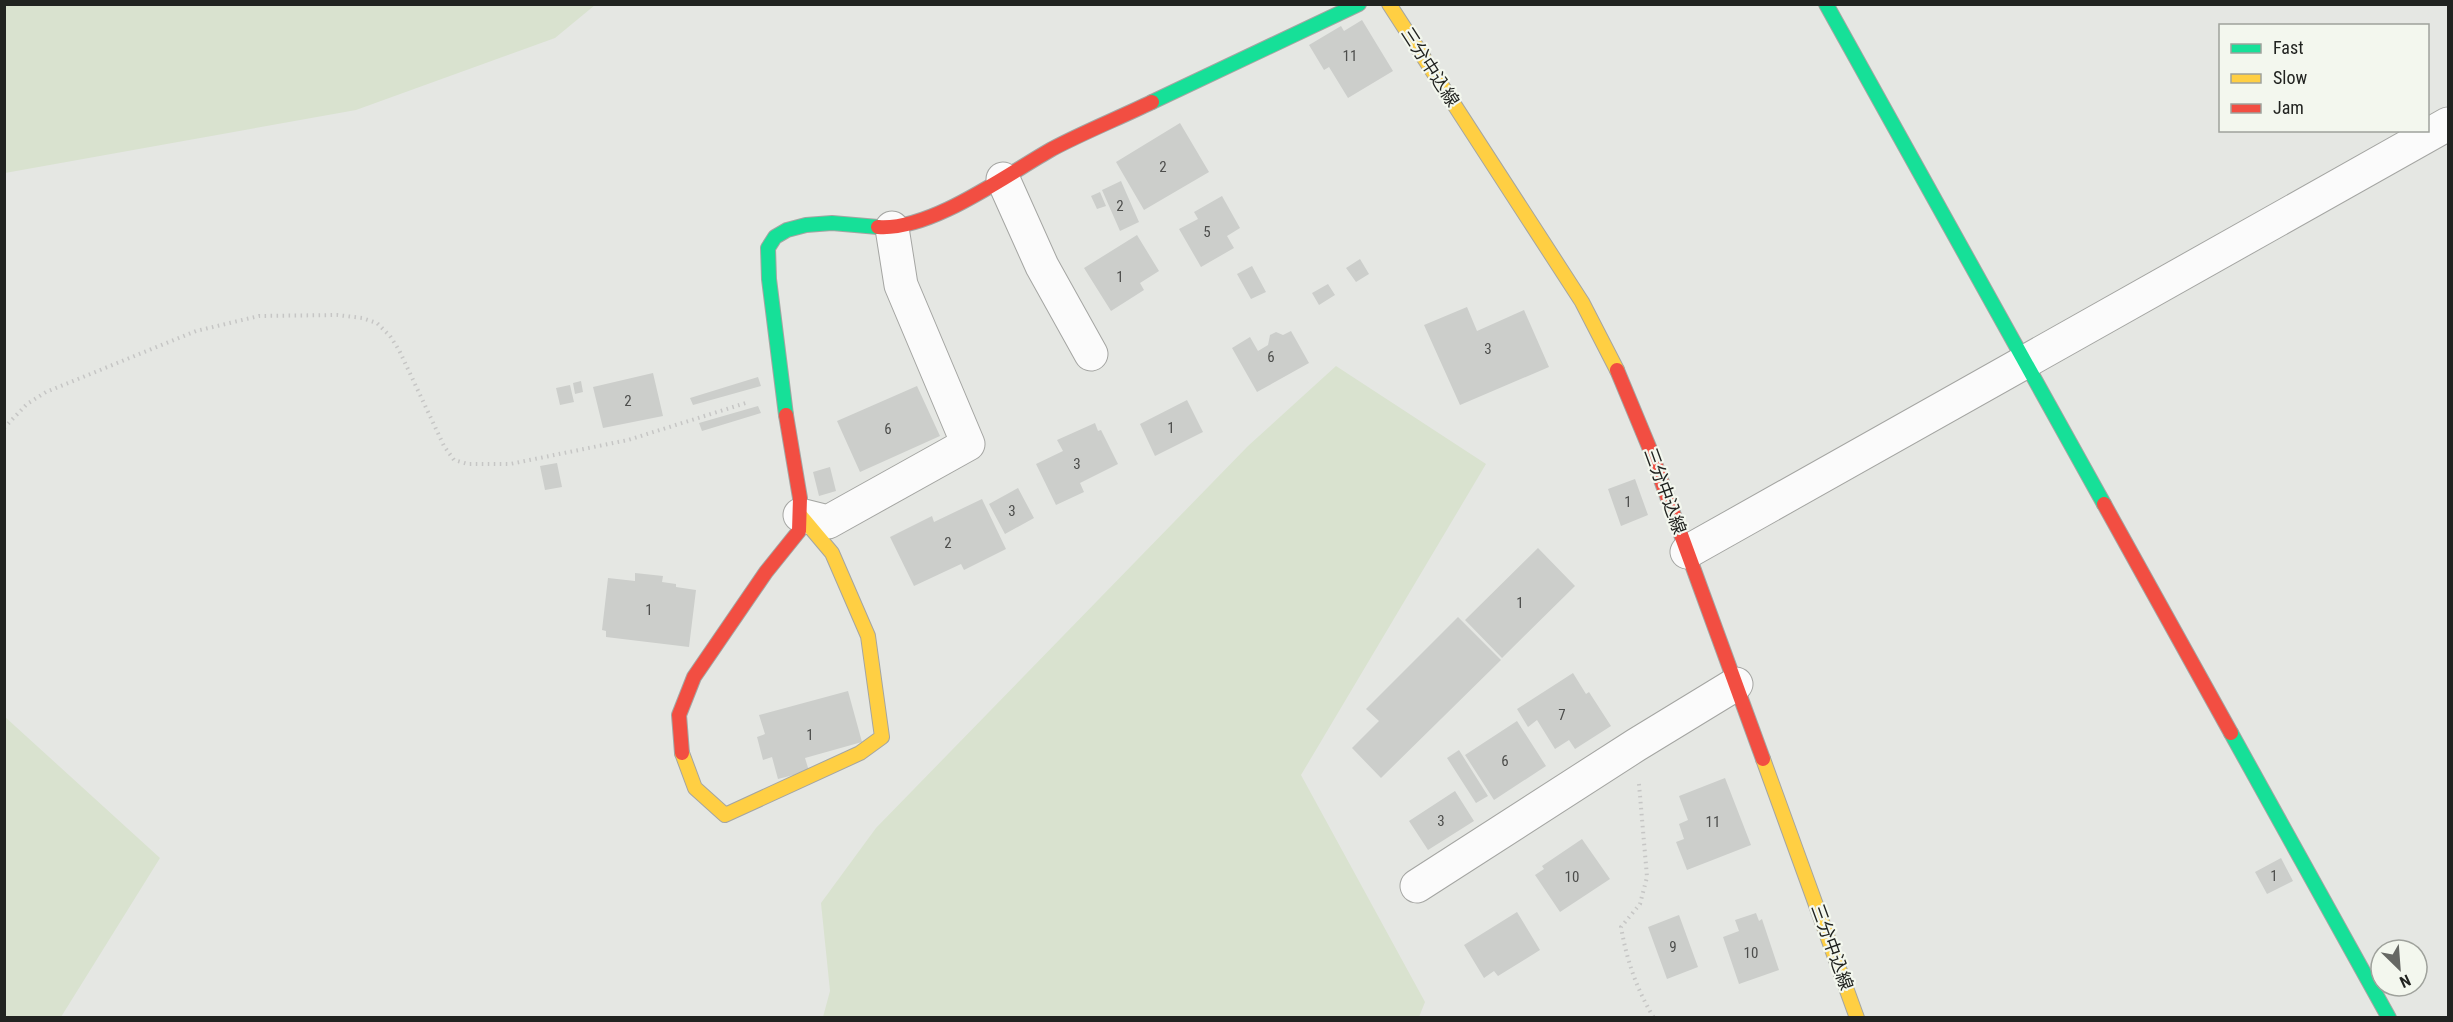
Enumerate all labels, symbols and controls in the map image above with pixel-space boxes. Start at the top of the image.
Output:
street label: 三分中込線 [1397,23,1464,110]
legend [2219,24,2429,132]
text: Fast [2273,37,2304,58]
house number: 11 [1343,47,1357,65]
text: Slow [2273,67,2308,88]
text: Jam [2273,97,2304,118]
house number: 2 [1159,158,1167,176]
house number: 2 [1116,197,1124,215]
house number: 5 [1203,223,1211,241]
house number: 1 [1116,268,1124,286]
house number: 3 [1484,340,1492,358]
house number: 6 [1267,348,1275,366]
house number: 2 [624,392,632,410]
house number: 1 [1167,419,1175,437]
house number: 6 [884,420,892,438]
street label: 三分中込線 [1640,445,1691,537]
house number: 3 [1073,455,1081,473]
house number: 1 [1624,493,1632,511]
house number: 3 [1008,502,1016,520]
house number: 2 [944,534,952,552]
house number: 1 [1516,594,1524,612]
house number: 1 [645,601,653,619]
house number: 7 [1558,706,1566,724]
house number: 1 [806,726,814,744]
house number: 6 [1501,752,1509,770]
house number: 3 [1437,812,1445,830]
house number: 11 [1706,813,1720,831]
house number: 1 [2270,867,2278,885]
house number: 10 [1565,868,1579,886]
street label: 三分中込線 [1807,901,1858,993]
house number: 9 [1669,938,1677,956]
north arrow [2369,938,2429,998]
house number: 10 [1744,944,1758,962]
text: N [2397,970,2414,992]

